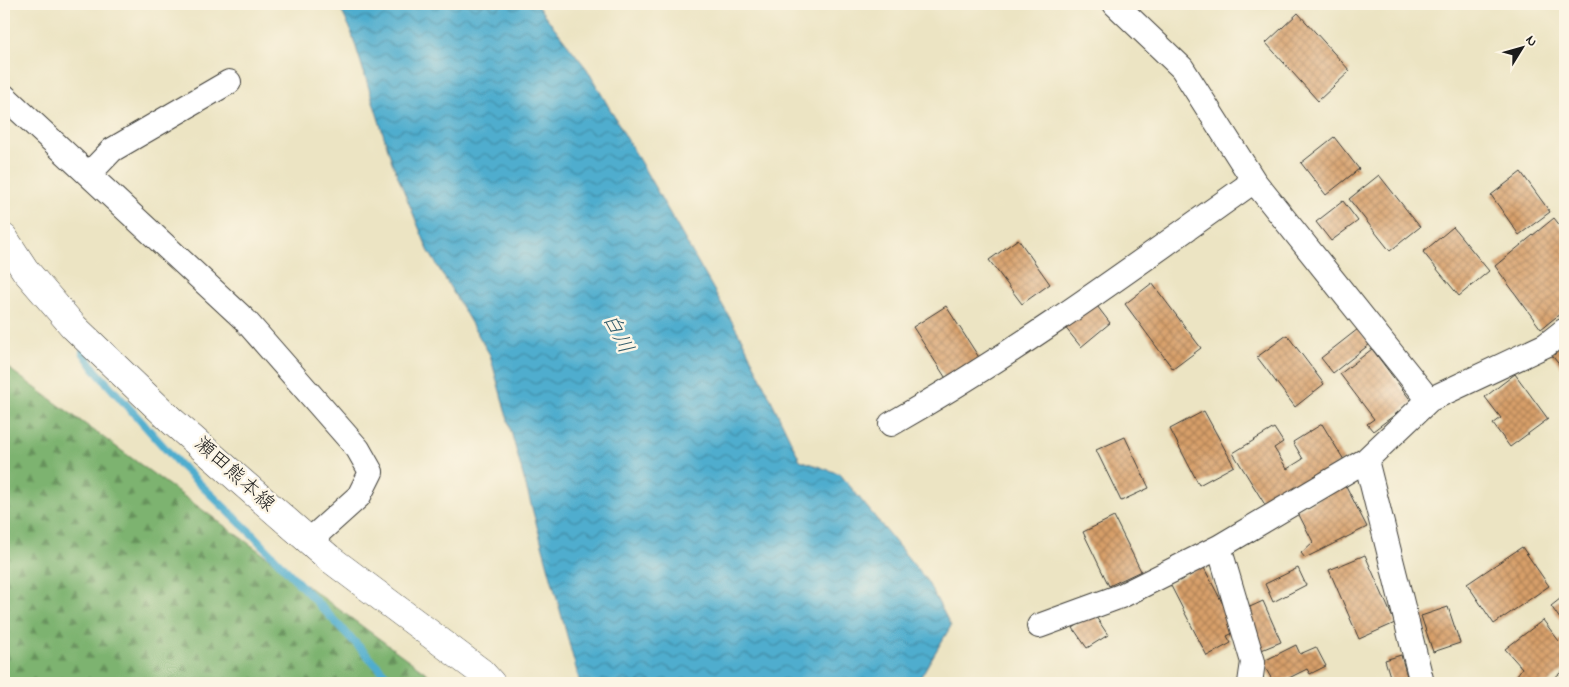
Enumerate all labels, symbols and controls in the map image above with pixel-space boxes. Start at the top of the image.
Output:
north arrow [1496,22,1546,72]
text: N [1520,31,1542,51]
water label: 白川 [594,308,640,360]
street label: 瀬田熊本線 [187,431,281,519]

